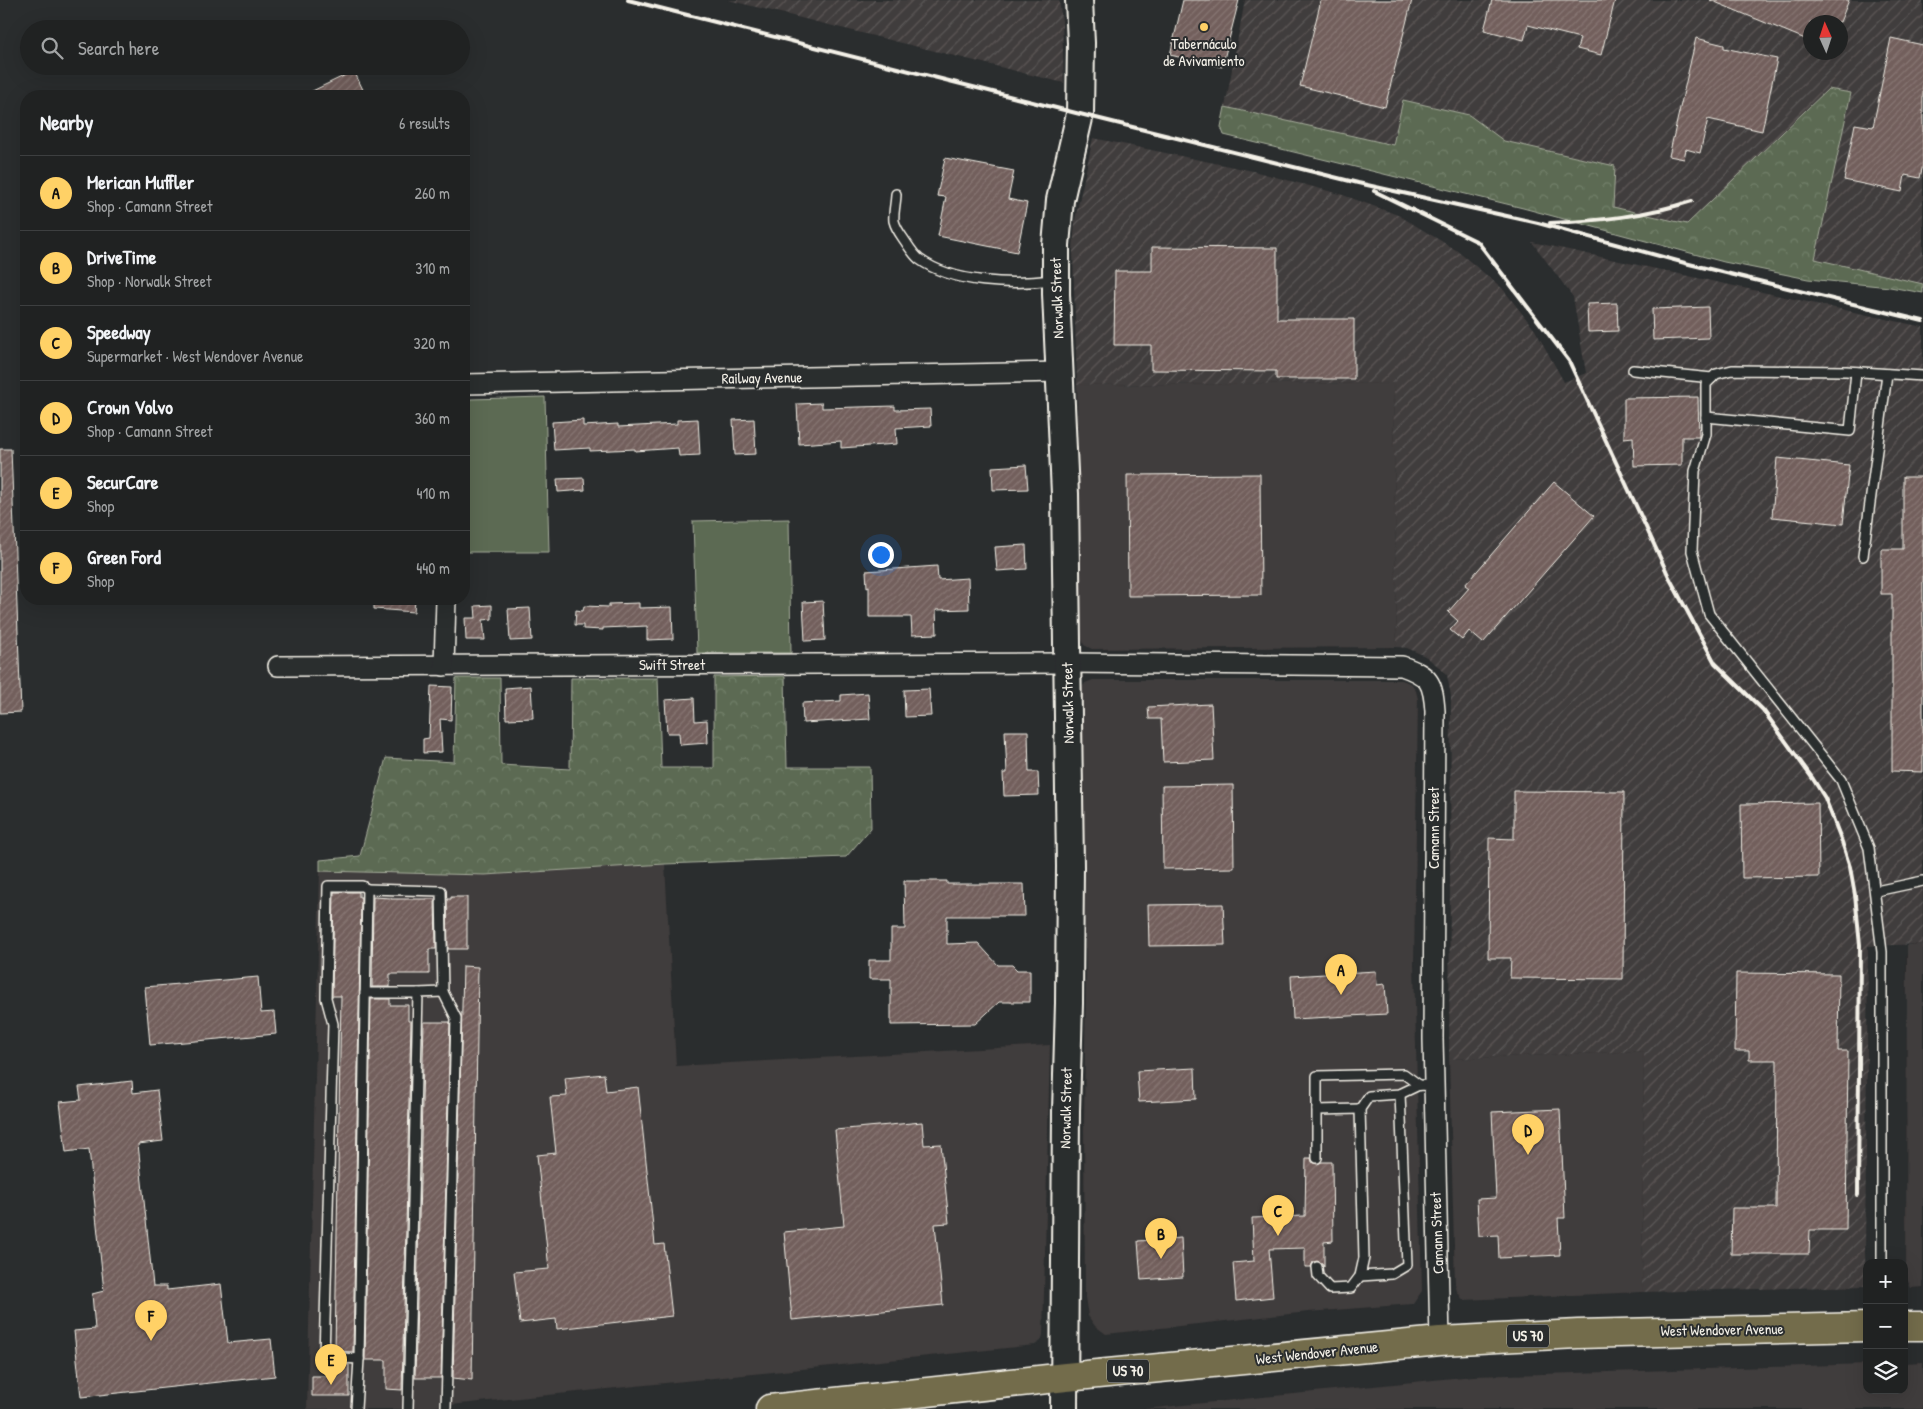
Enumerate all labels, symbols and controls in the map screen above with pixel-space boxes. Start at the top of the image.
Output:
north arrow [1803,15,1848,60]
search box [20,20,470,75]
marker: Tabernáculo de Avivamiento [1198,21,1210,33]
place label: Tabernáculo de Avivamiento [1163,33,1245,71]
icon: search [38,34,66,62]
text: Search here [78,35,159,61]
text: Nearby [40,108,93,137]
text: 6 results [399,112,450,134]
text: Merican Muffler [87,169,194,195]
text: A [52,182,60,204]
text: 260 m [414,182,450,204]
text: Shop · Camann Street [87,195,213,217]
text: DriveTime [87,244,156,270]
street label: Norwalk Street [1045,256,1068,339]
text: B [52,257,60,279]
text: 310 m [415,257,450,279]
text: Shop · Norwalk Street [87,270,212,292]
text: Speedway [87,319,151,345]
text: C [52,332,60,354]
text: 320 m [414,332,450,354]
text: Supermarket · West Wendover Avenue [87,345,303,367]
street label: Railway Avenue [721,366,803,389]
text: Crown Volvo [87,394,173,420]
text: D [52,407,60,429]
text: 360 m [415,407,450,429]
text: Shop · Camann Street [87,420,213,442]
text: SecurCare [87,469,158,495]
text: E [52,482,60,504]
text: 410 m [416,482,450,504]
text: Shop [87,495,114,517]
your location [868,542,894,568]
text: Green Ford [87,544,161,570]
text: F [53,557,59,579]
text: 440 m [416,557,450,579]
text: Shop [87,570,114,592]
street label: Swift Street [639,654,706,675]
street label: Norwalk Street [1056,661,1079,744]
street label: Camann Street [1423,786,1444,869]
pin: A [1325,954,1357,995]
street label: Norwalk Street [1054,1066,1077,1149]
pin: D [1512,1114,1544,1155]
street label: Camann Street [1425,1191,1448,1274]
pin: C [1262,1195,1294,1236]
pin: B [1145,1218,1177,1259]
map controls [1863,1259,1908,1394]
button: + [1863,1259,1908,1304]
pin: F [135,1300,167,1341]
button: − [1863,1304,1908,1349]
street label: West Wendover Avenue [1660,1318,1784,1341]
road number: US 70 [1507,1324,1549,1348]
street label: West Wendover Avenue [1255,1336,1379,1369]
pin: E [315,1344,347,1385]
button: layers [1863,1349,1908,1394]
road number: US 70 [1107,1360,1149,1382]

